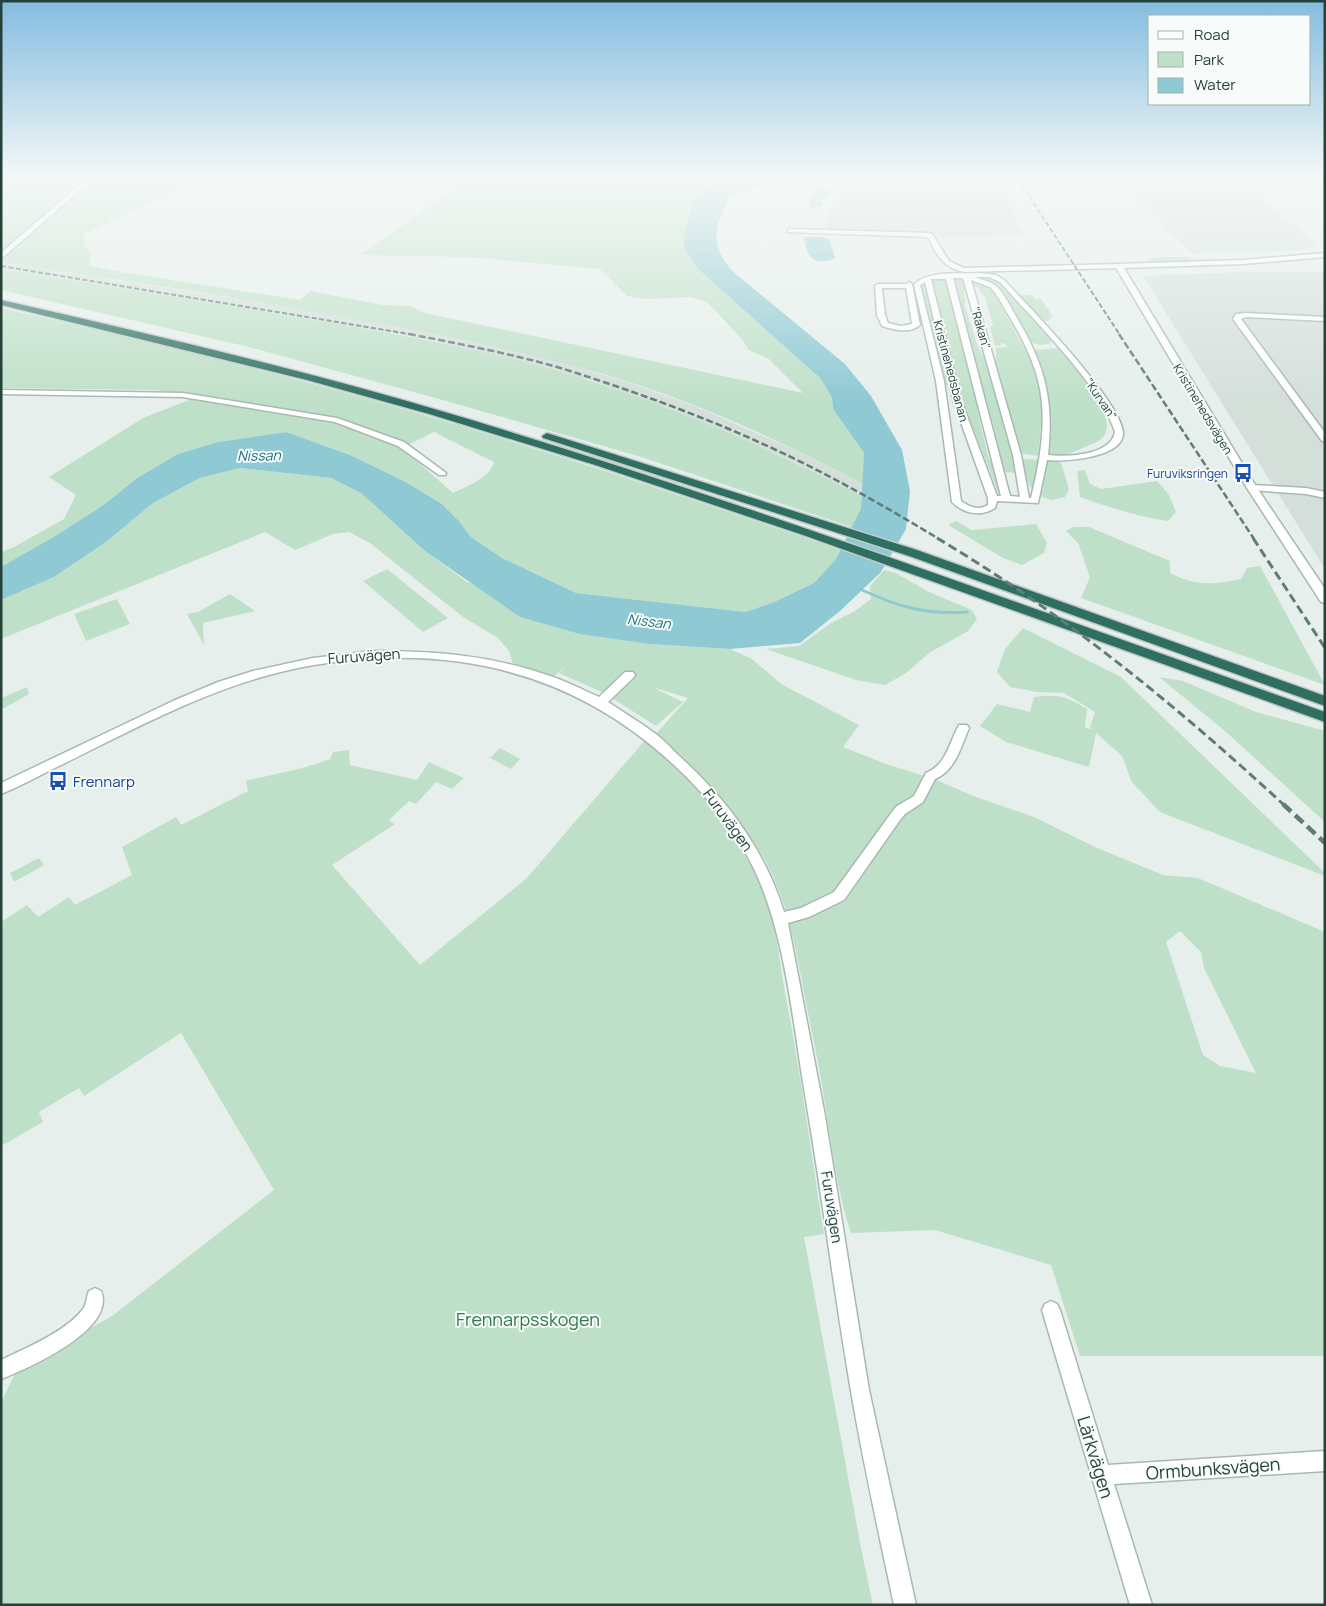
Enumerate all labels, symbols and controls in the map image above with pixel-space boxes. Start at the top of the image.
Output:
legend [1148,15,1311,105]
text: Road [1194,24,1230,45]
text: Park [1194,49,1224,70]
text: Water [1194,74,1236,95]
street label: "Rakan" [967,305,995,351]
street label: Kristinehedsbanan [929,318,973,424]
street label: Kristinehedsvägen [1169,360,1237,458]
street label: "Kurvan" [1081,375,1121,423]
water label: Nissan [237,445,282,465]
bus stop icon: Furuviksringen [1232,462,1254,484]
place label: Furuviksringen [1147,465,1228,482]
water label: Nissan [626,609,672,633]
street label: Furuvägen [327,643,401,669]
bus stop icon: Frennarp [47,770,69,792]
place label: Frennarp [73,771,135,792]
street label: Furuvägen [698,784,758,856]
street label: Furuvägen [816,1169,848,1245]
park label: Frennarpsskogen [456,1307,600,1331]
street label: Lärkvägen [1072,1413,1120,1501]
street label: Ormbunksvägen [1145,1451,1281,1485]

